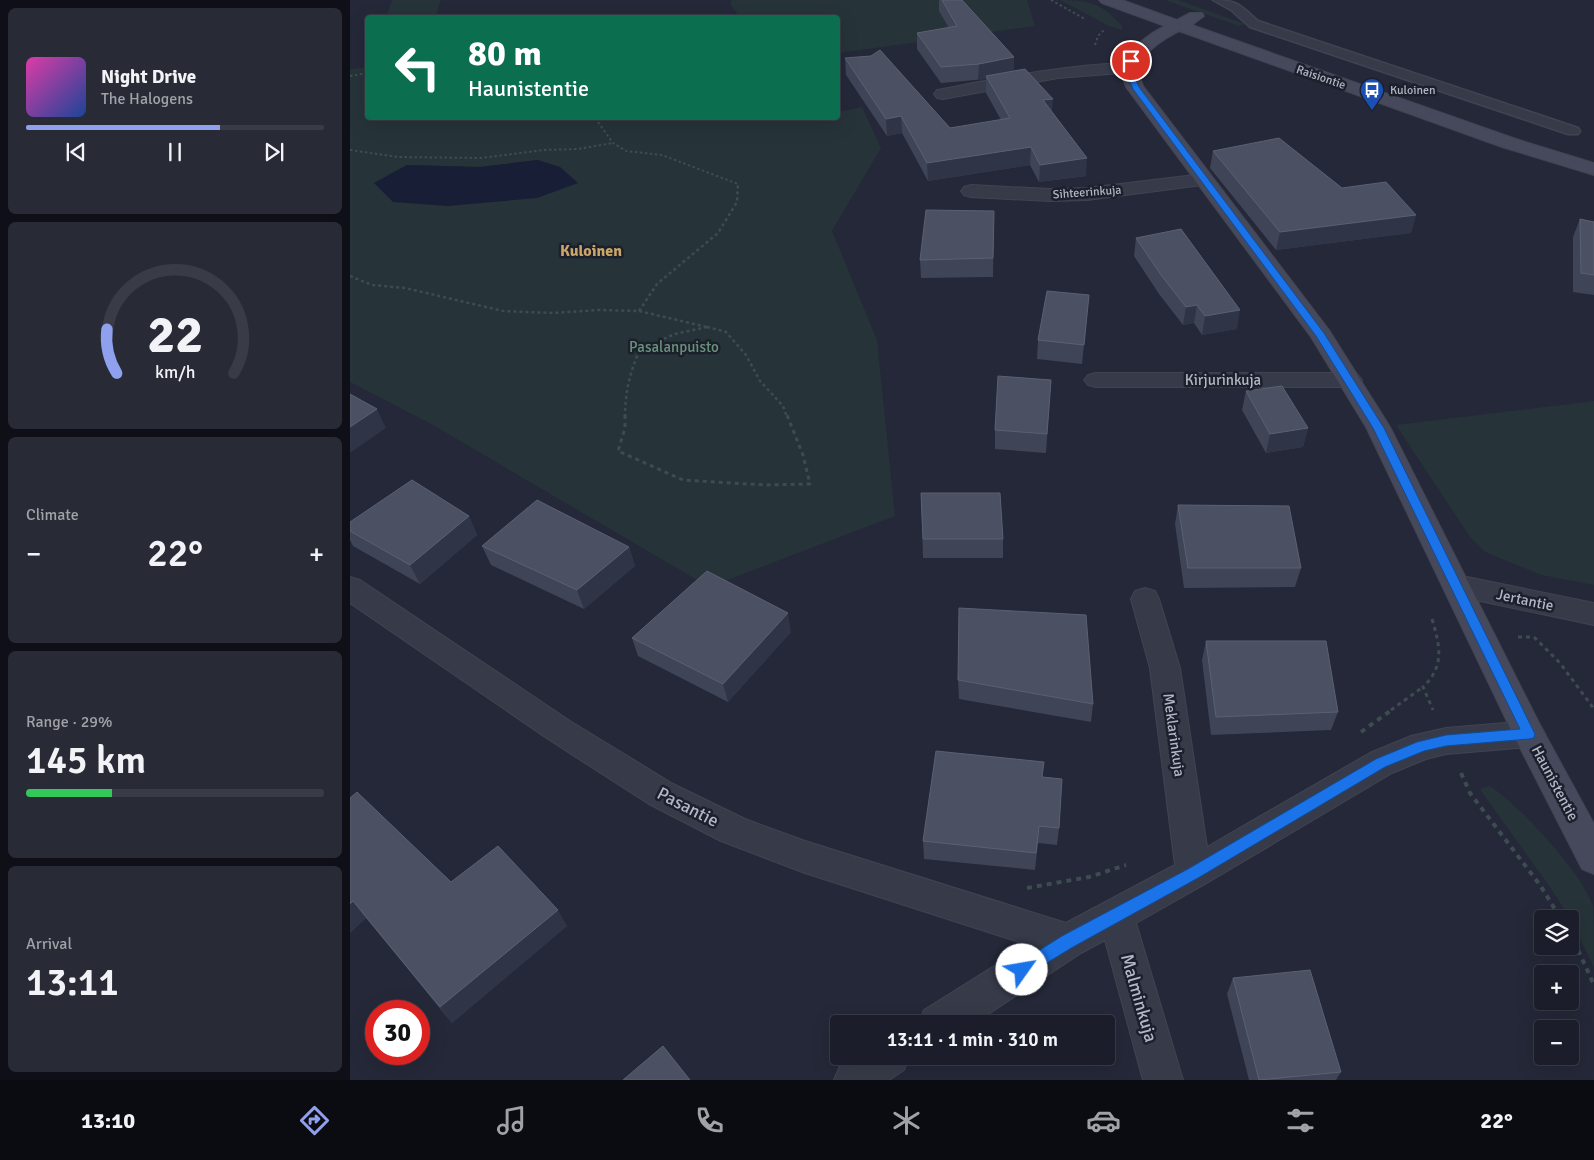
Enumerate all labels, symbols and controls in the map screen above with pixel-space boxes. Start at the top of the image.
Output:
text: 80 m [468,32,542,75]
icon: left [385,35,450,100]
pin [1110,40,1152,82]
icon: arrive [1117,47,1145,75]
street label: Raisiontie [1294,62,1348,93]
text: Night Drive [101,65,196,89]
text: Haunistentie [468,75,589,102]
bus stop icon: Kuloinen [1359,77,1385,111]
place label: Kuloinen [1390,83,1436,98]
text: The Halogens [101,89,193,109]
icon: previous [62,138,90,166]
icon: pause [161,138,189,166]
icon: next [260,138,288,166]
street label: Sihteerinkuja [1052,183,1122,202]
district label: Kuloinen [560,241,622,261]
text: 22 [147,303,203,367]
park label: Pasalanpuisto [629,338,719,356]
text: km/h [155,361,195,383]
street label: Kirjurinkuja [1185,371,1261,389]
text: Climate [26,505,79,525]
text: 22° [147,530,203,577]
text: − [26,537,41,571]
text: + [309,537,324,571]
street label: Jertantie [1495,585,1555,615]
street label: Meklarinkuja [1159,692,1189,778]
text: Range · 29% [26,712,112,732]
text: 145 km [26,737,146,784]
street label: Haunistentie [1528,742,1582,824]
street label: Pasantie [654,782,722,832]
map controls [1534,910,1579,1065]
button: layers [1534,910,1579,955]
text: Arrival [26,934,72,954]
position arrow [995,943,1047,995]
street label: Malminkuja [1116,951,1162,1045]
text: 13:11 [26,959,119,1006]
button: + [1534,965,1579,1010]
speed limit sign: 30 [365,1000,430,1065]
button: − [1534,1020,1579,1065]
text: 13:11 · 1 min · 310 m [887,1028,1058,1052]
icon: directions [297,1103,332,1138]
icon: music [494,1103,529,1138]
icon: phone [692,1103,727,1138]
icon: climate [889,1103,924,1138]
icon: car [1086,1103,1121,1138]
icon: filters [1283,1103,1318,1138]
text: 13:10 [81,1107,135,1134]
text: 22° [1480,1107,1513,1134]

